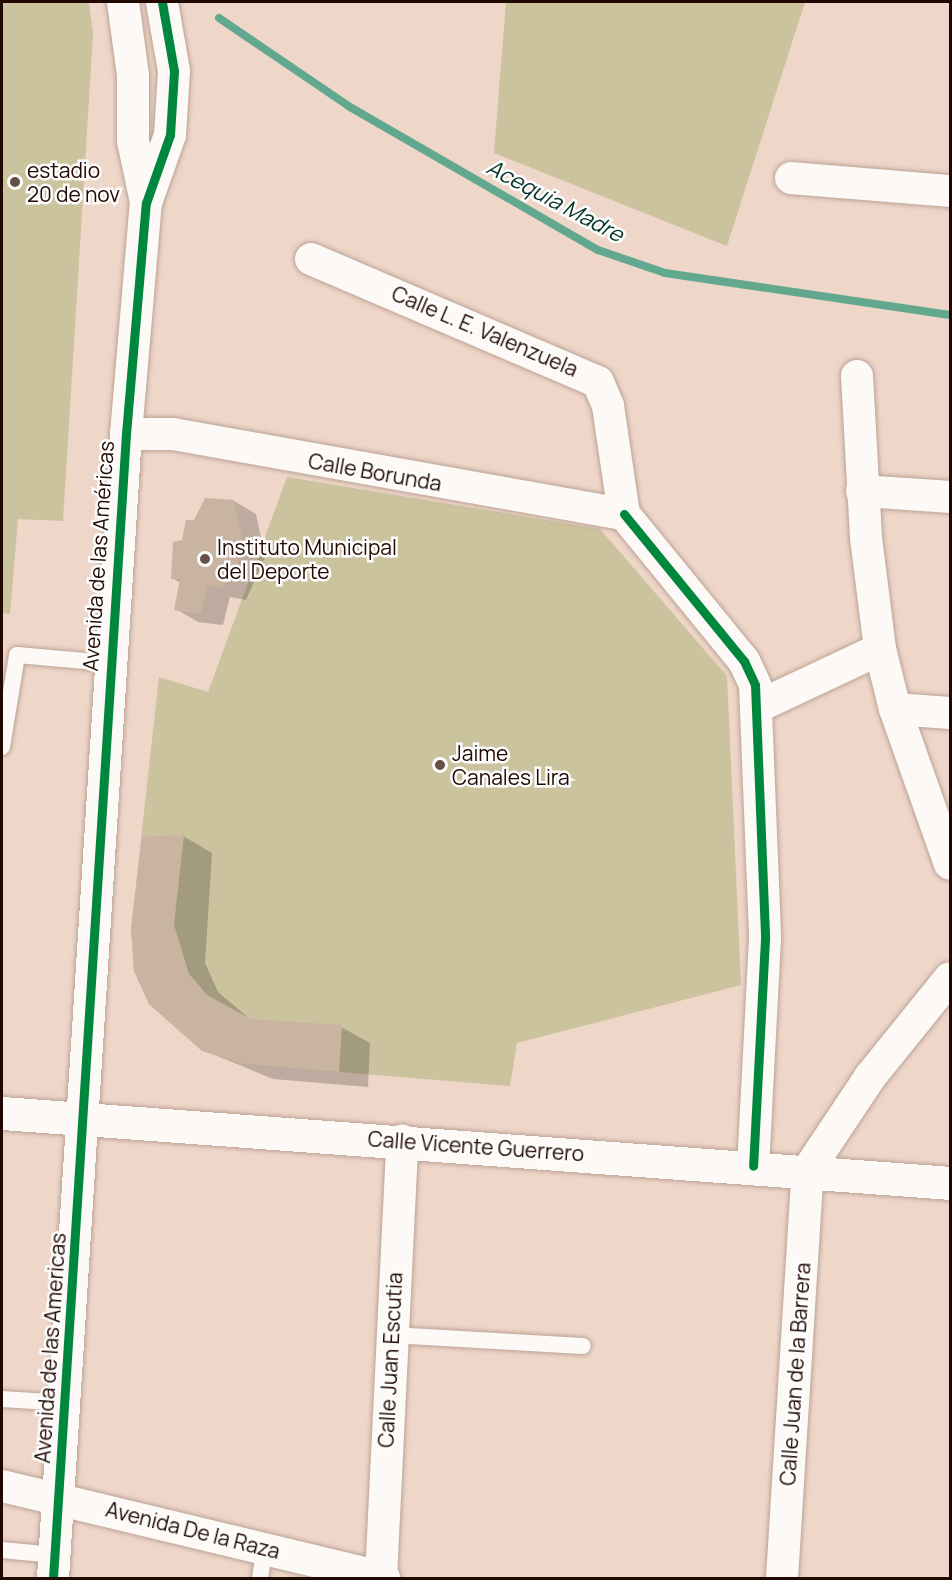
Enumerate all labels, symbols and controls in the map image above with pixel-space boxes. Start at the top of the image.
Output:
water label: Acequia Madre [482,154,628,248]
place label: estadio 20 de nov [27,157,120,207]
marker: estadio 20 de nov [8,175,22,189]
street label: Calle L. E. Valenzuela [388,280,582,382]
street label: Avenida de las Américas [77,440,119,672]
street label: Calle Borunda [306,448,444,496]
place label: Instituto Municipal del Deporte [217,534,397,584]
marker: Instituto Municipal del Deporte [198,552,212,566]
place label: Jaime Canales Lira [452,740,570,790]
marker: Jaime Canales Lira [433,758,447,772]
street label: Calle Vicente Guerrero [367,1126,585,1166]
street label: Avenida de las Americas [29,1232,71,1464]
street label: Calle Juan de la Barrera [775,1262,815,1486]
street label: Calle Juan Escutia [373,1272,407,1448]
street label: Avenida De la Raza [103,1496,283,1564]

